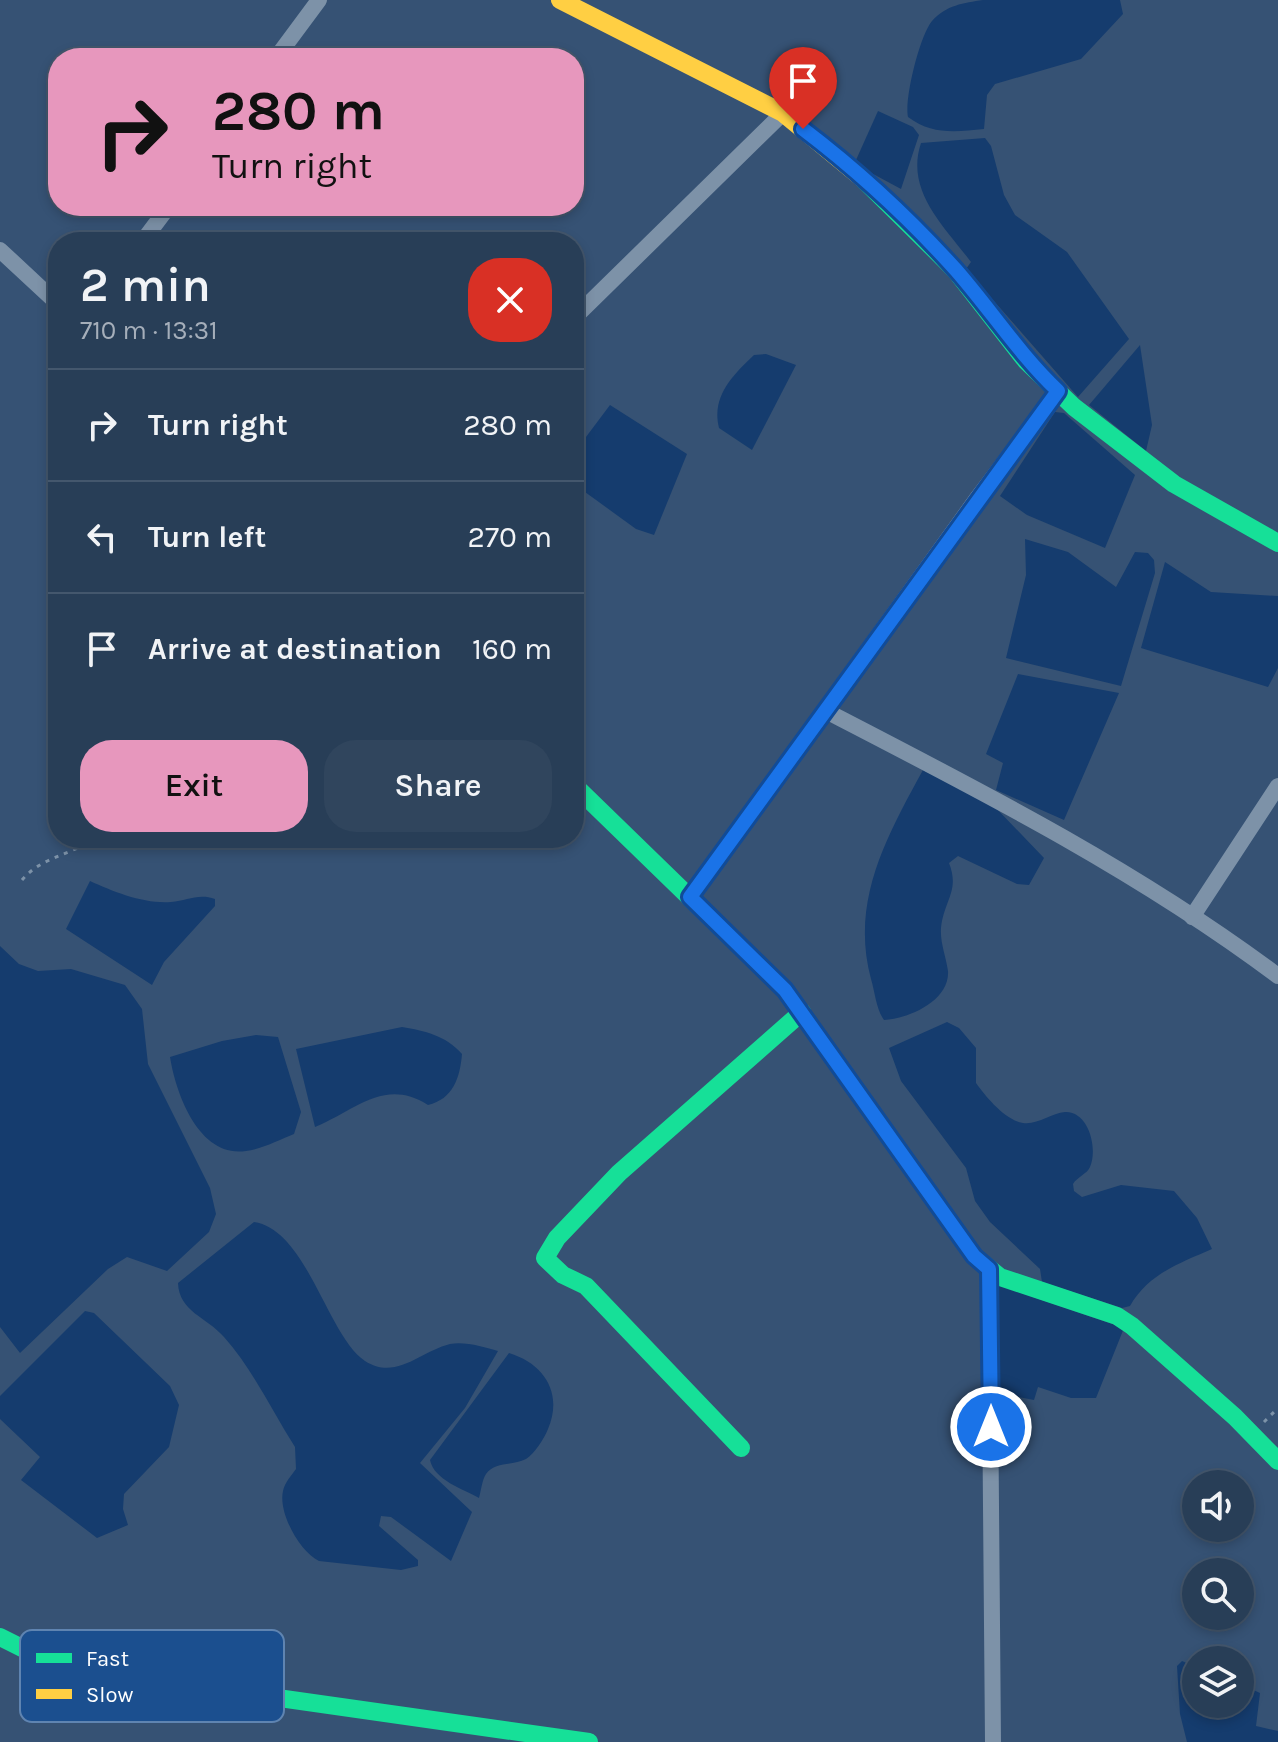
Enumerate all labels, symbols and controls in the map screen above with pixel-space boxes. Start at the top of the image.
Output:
pin [769,47,837,129]
icon: arrive [781,59,825,103]
text: 280 m [212,78,385,143]
icon: right [80,80,184,184]
text: Turn right [212,145,372,187]
text: 2 min [80,257,211,313]
button: close [468,258,552,342]
text: 710 m · 13:31 [80,315,218,346]
icon: right [80,403,124,447]
text: Turn right [148,407,288,443]
text: 280 m [463,407,552,443]
icon: left [80,515,124,559]
text: Turn left [148,519,266,555]
text: 270 m [468,519,552,555]
icon: arrive [80,627,124,671]
text: Arrive at destination [148,631,442,667]
text: 160 m [472,631,552,667]
button: Exit [80,740,308,832]
button: Share [324,740,552,832]
position arrow [949,1385,1033,1469]
map controls [1182,1470,1254,1718]
button: sound [1182,1470,1254,1542]
button: search [1182,1558,1254,1630]
legend [20,1630,284,1722]
text: Fast [86,1646,129,1672]
button: layers [1182,1646,1254,1718]
text: Slow [86,1682,133,1708]

